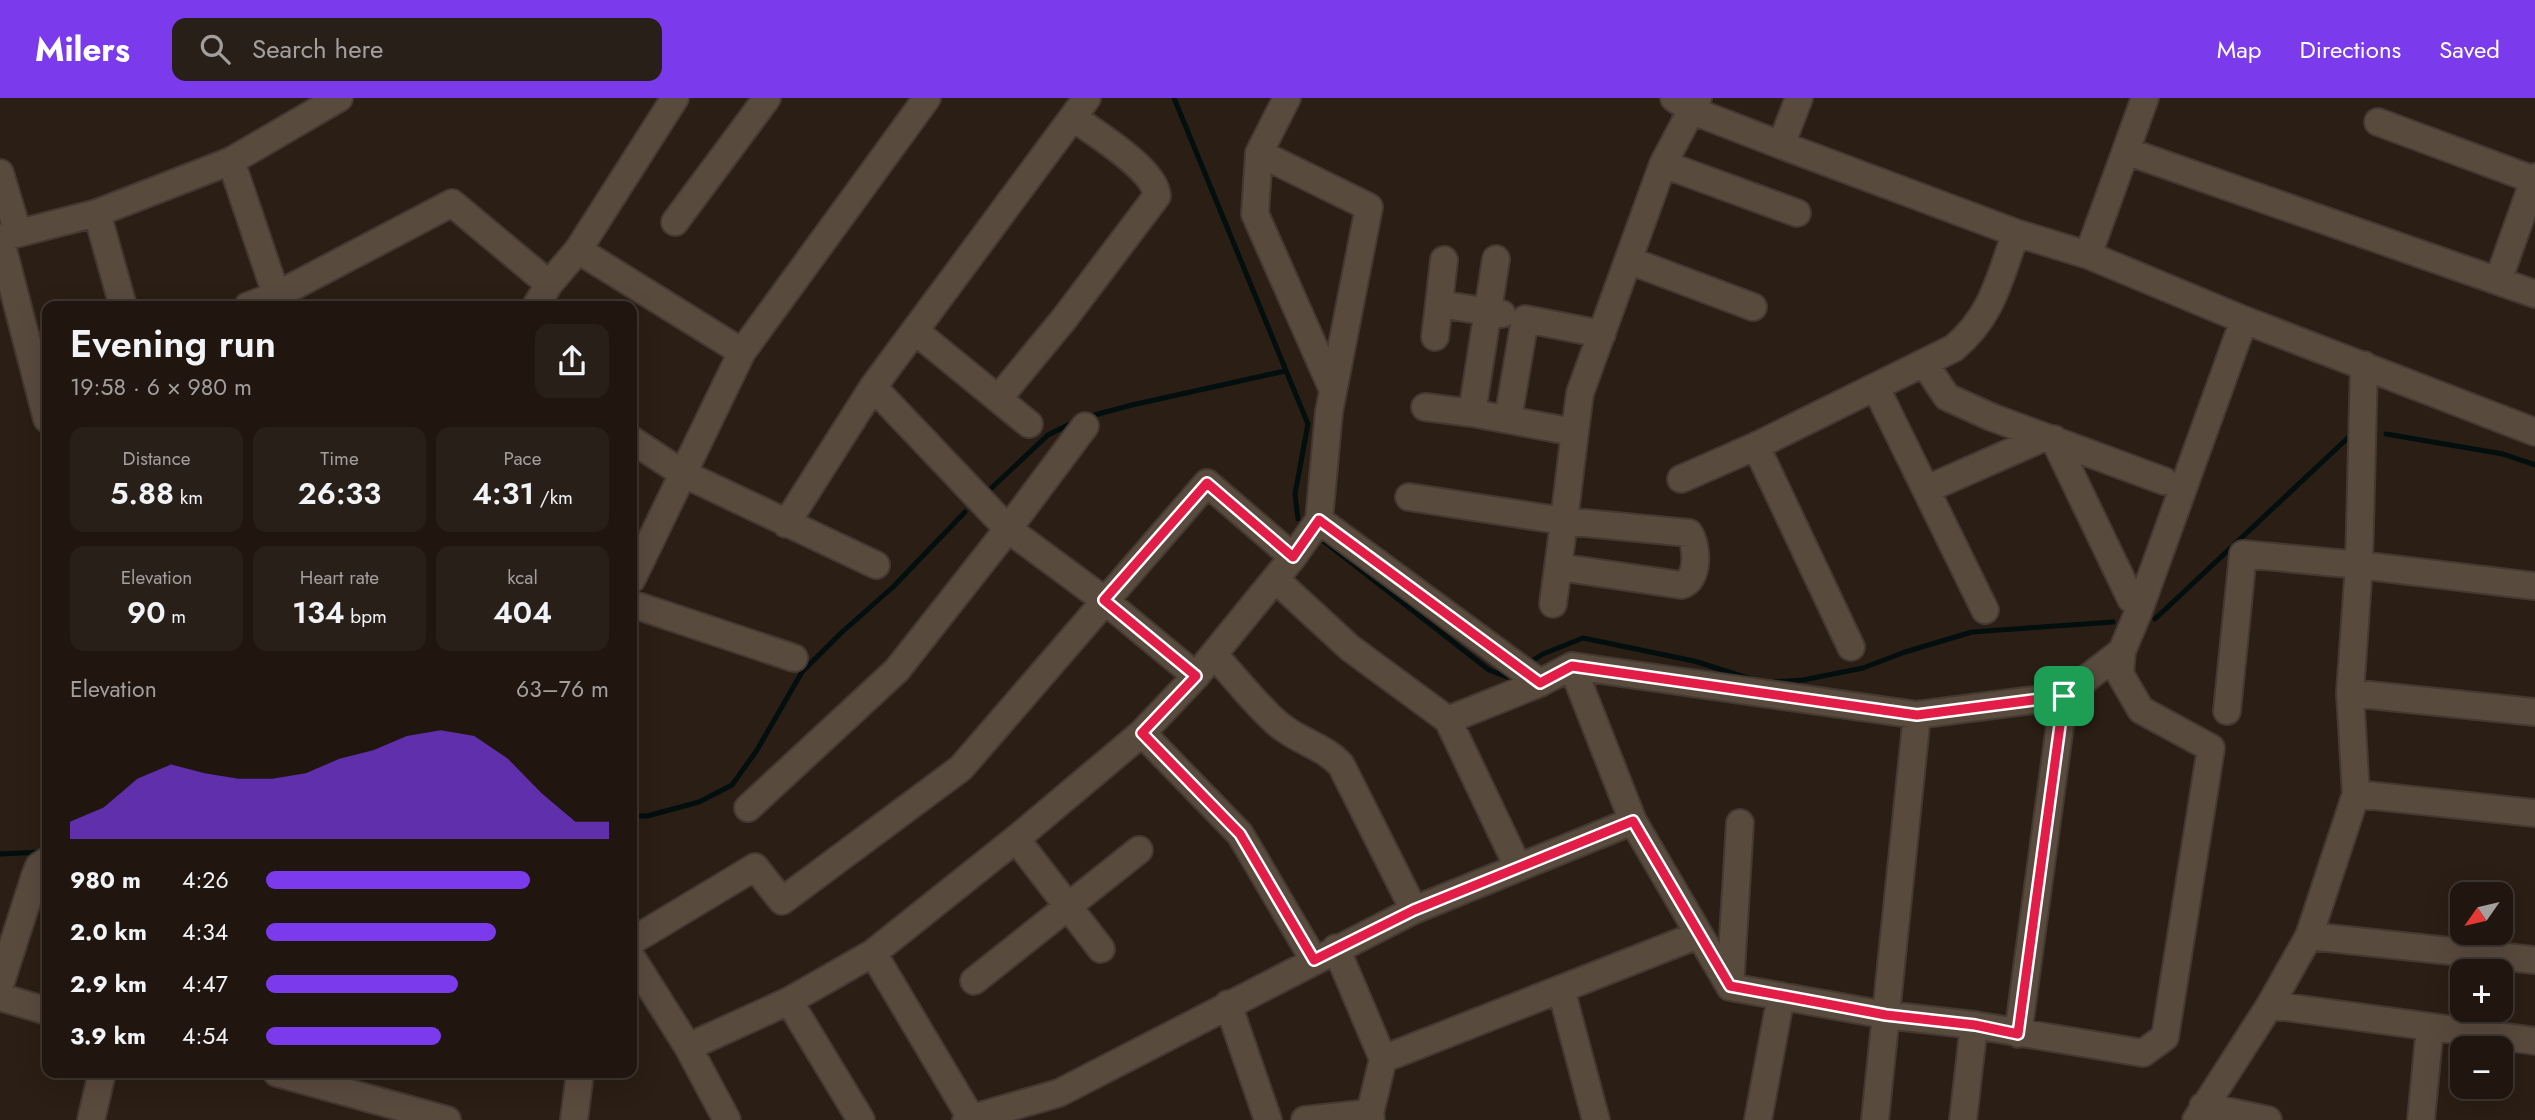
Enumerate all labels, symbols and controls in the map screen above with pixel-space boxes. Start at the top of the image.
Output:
search box [172,18,662,81]
text: Milers [35,26,130,73]
icon: search [196,30,234,68]
text: Search here [252,30,383,68]
text: Map [2217,32,2262,67]
text: Directions [2300,32,2401,67]
text: Saved [2439,32,2500,67]
text: Evening run [70,316,276,371]
button: share [535,324,609,398]
text: 19:58 · 6 × 980 m [70,370,252,404]
text: Distance [122,445,191,472]
text: Time [320,445,359,472]
text: Pace [504,445,541,472]
text: 5.88 [110,472,174,515]
text: 26:33 [298,472,381,515]
text: 4:31 [472,472,534,515]
text: km [174,484,203,511]
text: /km [534,484,573,511]
text: Elevation [121,564,192,591]
text: Heart rate [300,564,379,591]
text: kcal [507,564,538,591]
text: 90 [127,591,165,634]
text: 134 [292,591,345,634]
text: 404 [493,591,552,634]
text: m [165,603,186,630]
text: bpm [345,603,387,630]
pin [2034,666,2094,726]
text: Elevation [70,672,157,706]
text: 63–76 m [516,672,609,706]
icon: arrive [2045,677,2083,715]
text: 980 m [70,863,141,897]
text: 4:26 [182,863,229,897]
north arrow [2450,882,2513,945]
map controls [2450,882,2513,1099]
text: 2.0 km [70,915,147,949]
text: 4:34 [182,915,228,949]
button: + [2450,959,2513,1022]
text: 2.9 km [70,967,147,1001]
text: 4:47 [182,967,228,1001]
text: 3.9 km [70,1019,146,1053]
text: 4:54 [182,1019,229,1053]
button: − [2450,1036,2513,1099]

